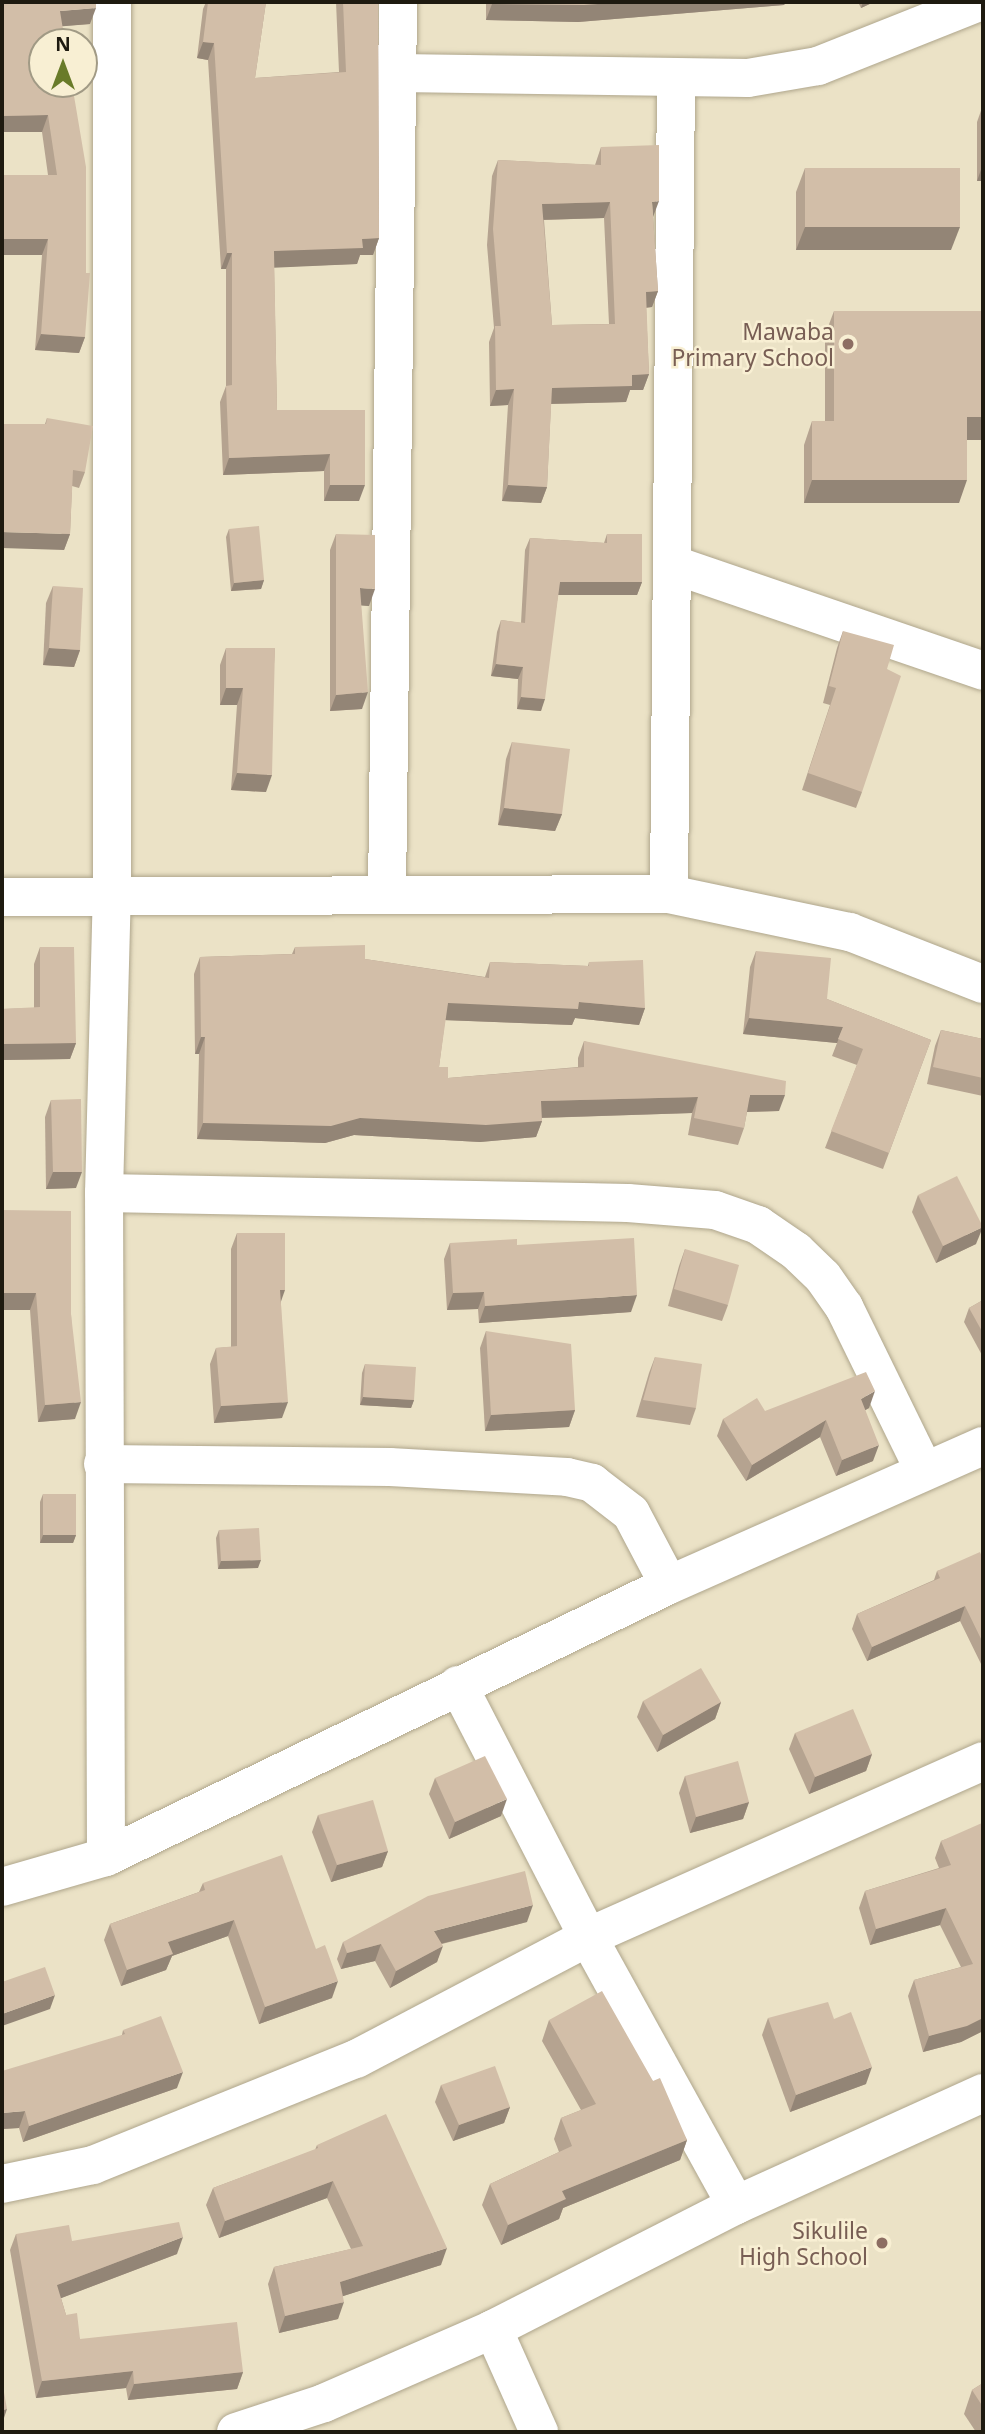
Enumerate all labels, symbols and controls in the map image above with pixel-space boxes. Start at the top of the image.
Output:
north arrow [28,28,98,98]
text: N [55,31,71,57]
place label: Mawaba Primary School [671,317,834,371]
marker: Mawaba Primary School [840,336,856,352]
place label: Sikulile High School [739,2216,868,2270]
marker: Sikulile High School [874,2235,890,2251]

